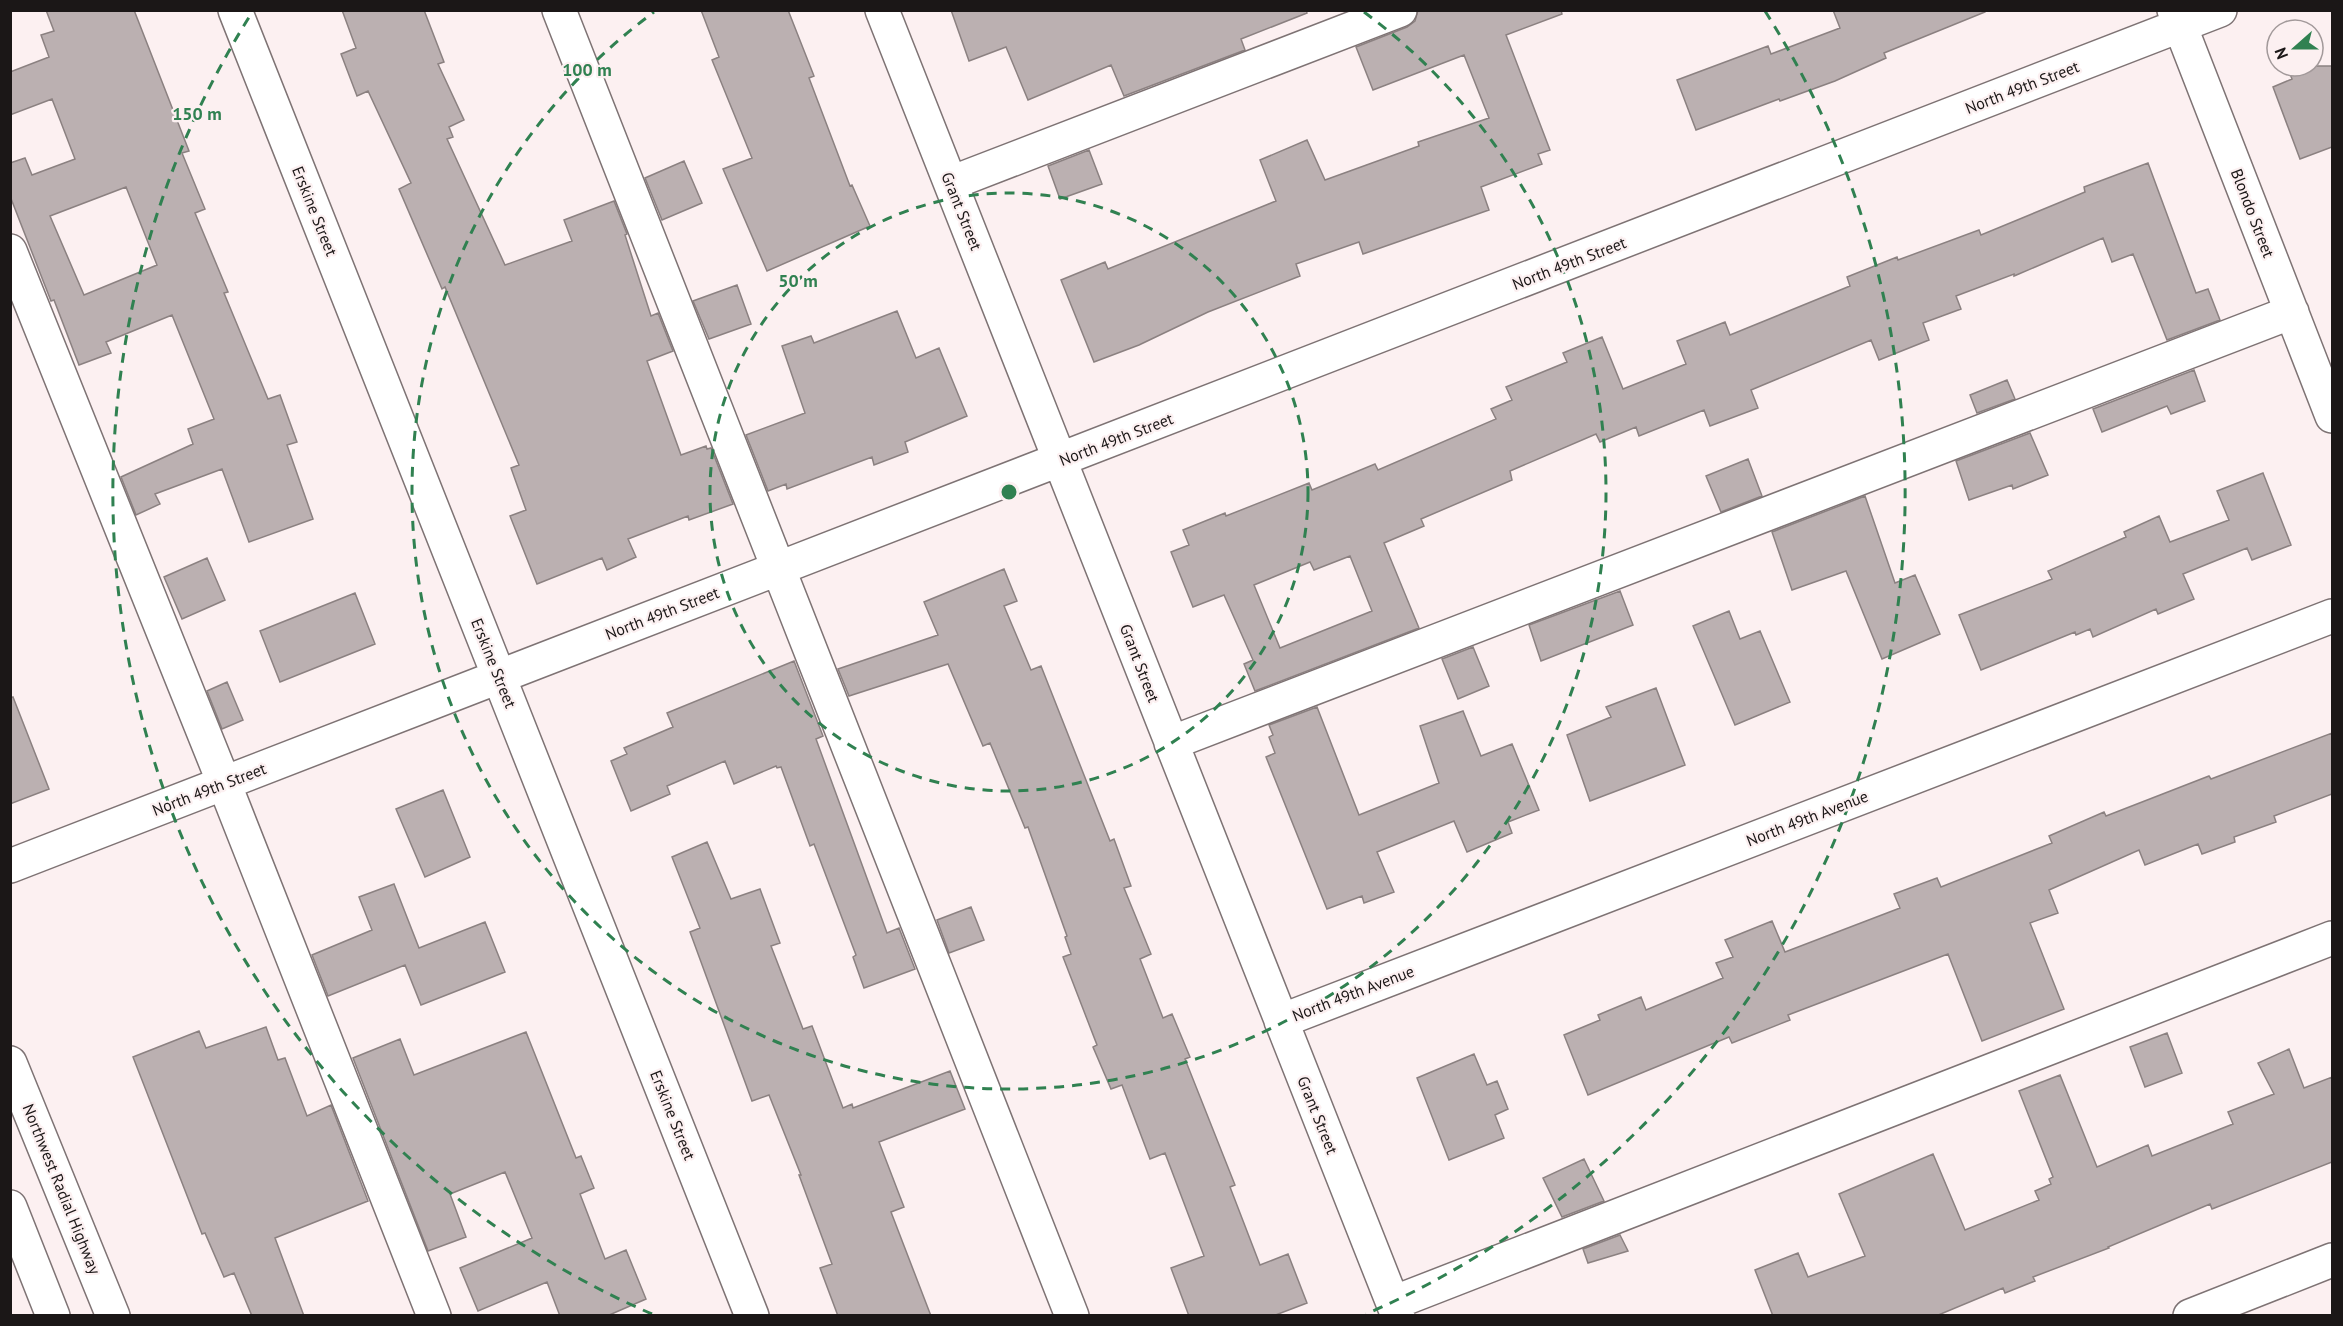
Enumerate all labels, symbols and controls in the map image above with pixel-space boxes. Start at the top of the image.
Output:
north arrow [2265,18,2325,78]
text: N [2270,45,2292,62]
street label: North 49th Street [1962,56,2082,118]
text: 100 m [562,58,612,81]
text: 150 m [172,102,222,125]
street label: Erskine Street [288,163,342,259]
street label: Blondo Street [2227,166,2279,261]
street label: Grant Street [937,169,987,254]
street label: North 49th Street [1509,232,1629,294]
text: 50 m [778,269,818,292]
street label: North 49th Street [1056,408,1176,470]
centre of rings [999,482,1019,502]
street label: North 49th Street [602,582,722,644]
street label: Erskine Street [467,615,521,711]
street label: Grant Street [1116,621,1164,706]
street label: North 49th Street [149,758,269,820]
street label: North 49th Avenue [1743,786,1871,850]
street label: North 49th Avenue [1289,961,1417,1025]
street label: Erskine Street [646,1067,700,1163]
street label: Grant Street [1293,1073,1343,1158]
street label: Northwest Radial Highway [19,1101,106,1278]

